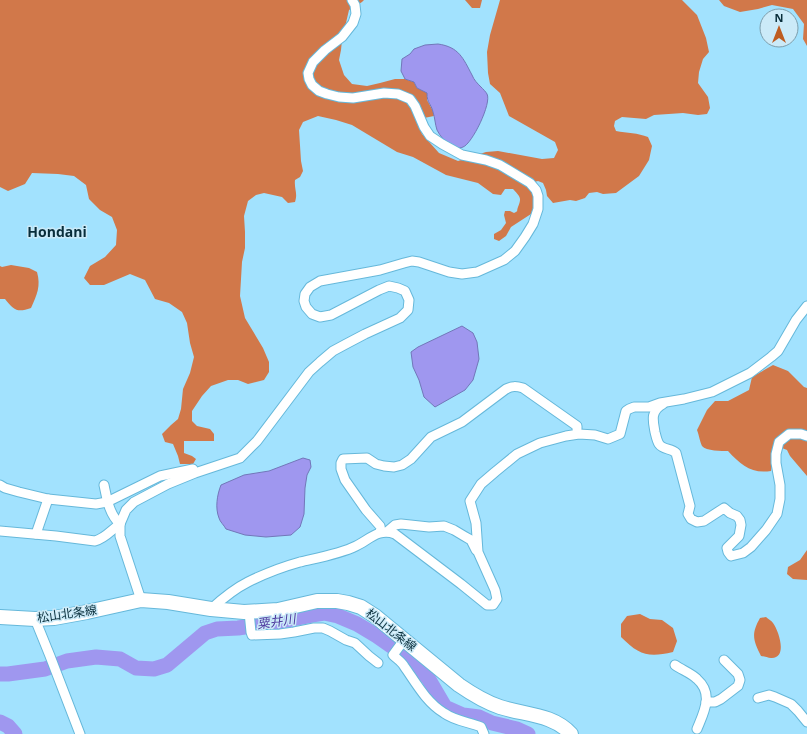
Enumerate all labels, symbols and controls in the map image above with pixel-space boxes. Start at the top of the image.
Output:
north arrow [759,8,799,48]
text: N [775,10,783,25]
district label: Hondani [27,222,87,241]
street label: 松山北条線 [36,601,98,626]
street label: 松山北条線 [362,604,420,655]
water label: 粟井川 [255,609,299,633]

